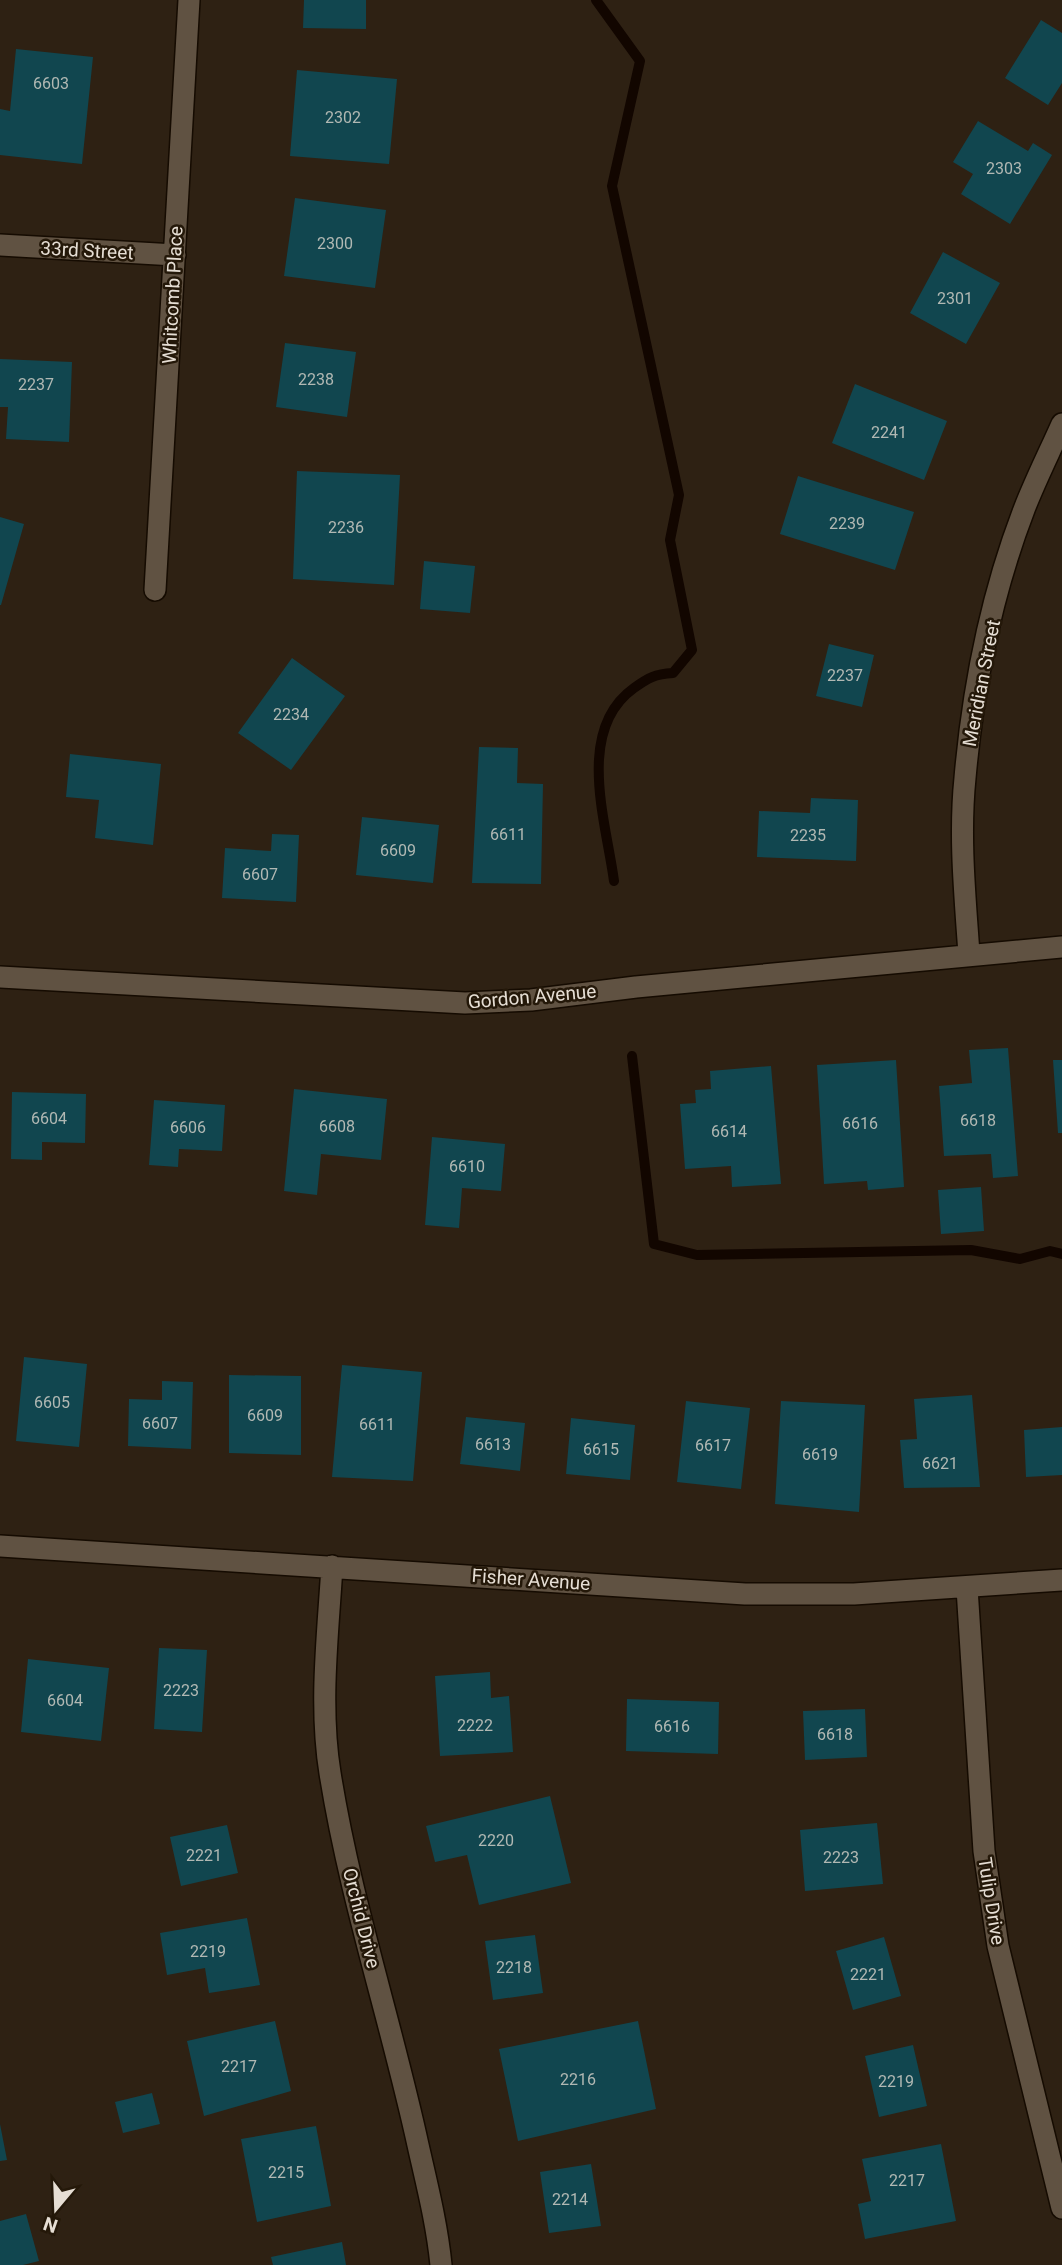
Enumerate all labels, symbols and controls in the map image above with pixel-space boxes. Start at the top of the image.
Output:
house number: 6603 [33,74,69,93]
house number: 2302 [325,108,361,127]
house number: 2303 [986,159,1022,178]
street label: Whitcomb Place [157,226,188,365]
house number: 2300 [317,234,353,253]
street label: 33rd Street [40,237,134,264]
house number: 2301 [937,289,973,308]
house number: 2238 [298,370,334,389]
house number: 2237 [18,375,54,394]
house number: 2241 [871,423,907,442]
house number: 2239 [829,514,865,533]
house number: 2236 [328,518,364,537]
street label: Meridian Street [958,618,1005,748]
house number: 2237 [827,666,863,685]
house number: 2234 [273,705,309,724]
house number: 6611 [490,825,526,844]
house number: 2235 [790,826,826,845]
house number: 6609 [380,841,416,860]
house number: 6607 [242,865,278,884]
street label: Gordon Avenue [467,979,597,1014]
house number: 6604 [31,1109,67,1128]
house number: 6618 [960,1111,996,1130]
house number: 6616 [842,1114,878,1133]
house number: 6608 [319,1117,355,1136]
house number: 6606 [170,1118,206,1137]
house number: 6614 [711,1122,747,1141]
house number: 6610 [449,1157,485,1176]
house number: 6605 [34,1393,70,1412]
house number: 6609 [247,1406,283,1425]
house number: 6607 [142,1414,178,1433]
house number: 6611 [359,1415,395,1434]
house number: 6613 [475,1435,511,1454]
house number: 6617 [695,1436,731,1455]
house number: 6615 [583,1440,619,1459]
house number: 6619 [802,1445,838,1464]
house number: 6621 [922,1454,958,1473]
street label: Fisher Avenue [471,1564,591,1595]
house number: 2223 [163,1681,199,1700]
house number: 6604 [47,1691,83,1710]
house number: 2222 [457,1716,493,1735]
house number: 6616 [654,1717,690,1736]
house number: 6618 [817,1725,853,1744]
house number: 2220 [478,1831,514,1850]
house number: 2221 [186,1846,222,1865]
house number: 2223 [823,1848,859,1867]
street label: Tulip Drive [973,1856,1010,1946]
street label: Orchid Drive [338,1866,385,1971]
house number: 2219 [190,1942,226,1961]
house number: 2218 [496,1958,532,1977]
house number: 2221 [850,1965,886,1984]
house number: 2217 [221,2057,257,2076]
house number: 2216 [560,2070,596,2089]
house number: 2219 [878,2072,914,2091]
house number: 2215 [268,2163,304,2182]
house number: 2217 [889,2171,925,2190]
north arrow [21,2174,91,2244]
house number: 2214 [552,2190,588,2209]
text: N [41,2212,61,2238]

